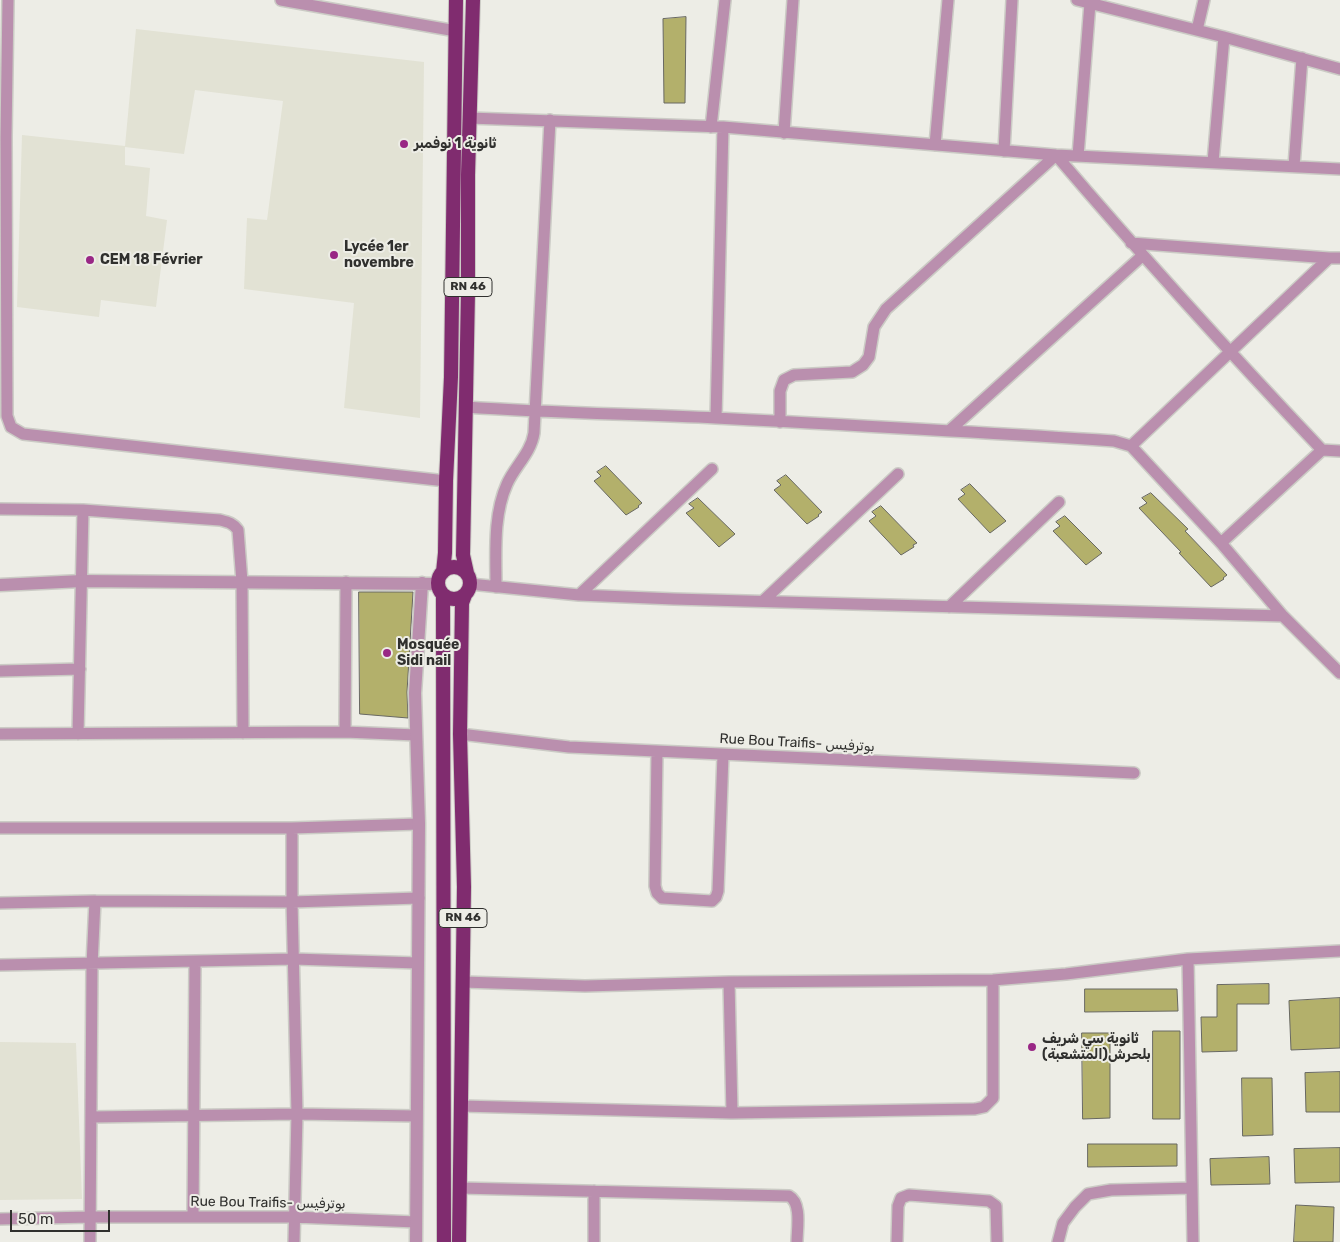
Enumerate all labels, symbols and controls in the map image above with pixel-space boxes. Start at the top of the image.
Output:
place label: ثانوية 1 نوفمبر [414,136,497,152]
marker: ثانوية 1 نوفمبر [398,138,410,150]
place label: Lycée 1er novembre [344,239,414,272]
marker: Lycée 1er novembre [328,249,340,261]
place label: CEM 18 Février [100,252,203,268]
marker: CEM 18 Février [84,254,96,266]
road number: RN 46 [444,278,492,296]
place label: Mosquée Sidi nail [397,637,459,670]
marker: Mosquée Sidi nail [381,647,393,659]
street label: Rue Bou Traifis- بوترفيس [719,731,875,755]
road number: RN 46 [439,908,487,928]
place label: ثانوية سي شريف بلحرش(المتشعبة) [1042,1031,1151,1064]
marker: ثانوية سي شريف بلحرش(المتشعبة) [1026,1041,1038,1053]
street label: Rue Bou Traifis- بوترفيس [190,1193,346,1213]
scale bar [12,1200,112,1232]
text: 50 m [18,1210,53,1228]

